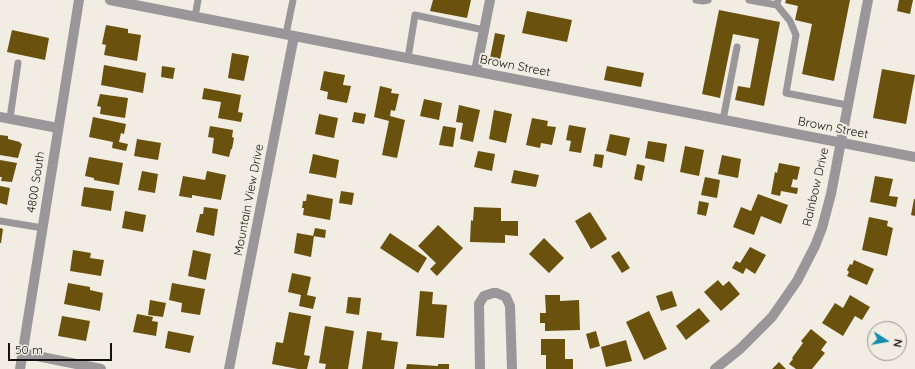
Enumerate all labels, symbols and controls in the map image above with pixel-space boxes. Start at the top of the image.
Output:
street label: Brown Street [479,52,551,80]
street label: Brown Street [797,114,869,142]
street label: Mountain View Drive [231,143,267,257]
street label: Rainbow Drive [800,146,832,228]
street label: 4800 South [24,150,48,214]
north arrow [867,321,907,361]
scale bar [10,335,114,361]
text: N [890,338,905,348]
text: 50 m [15,342,43,357]

